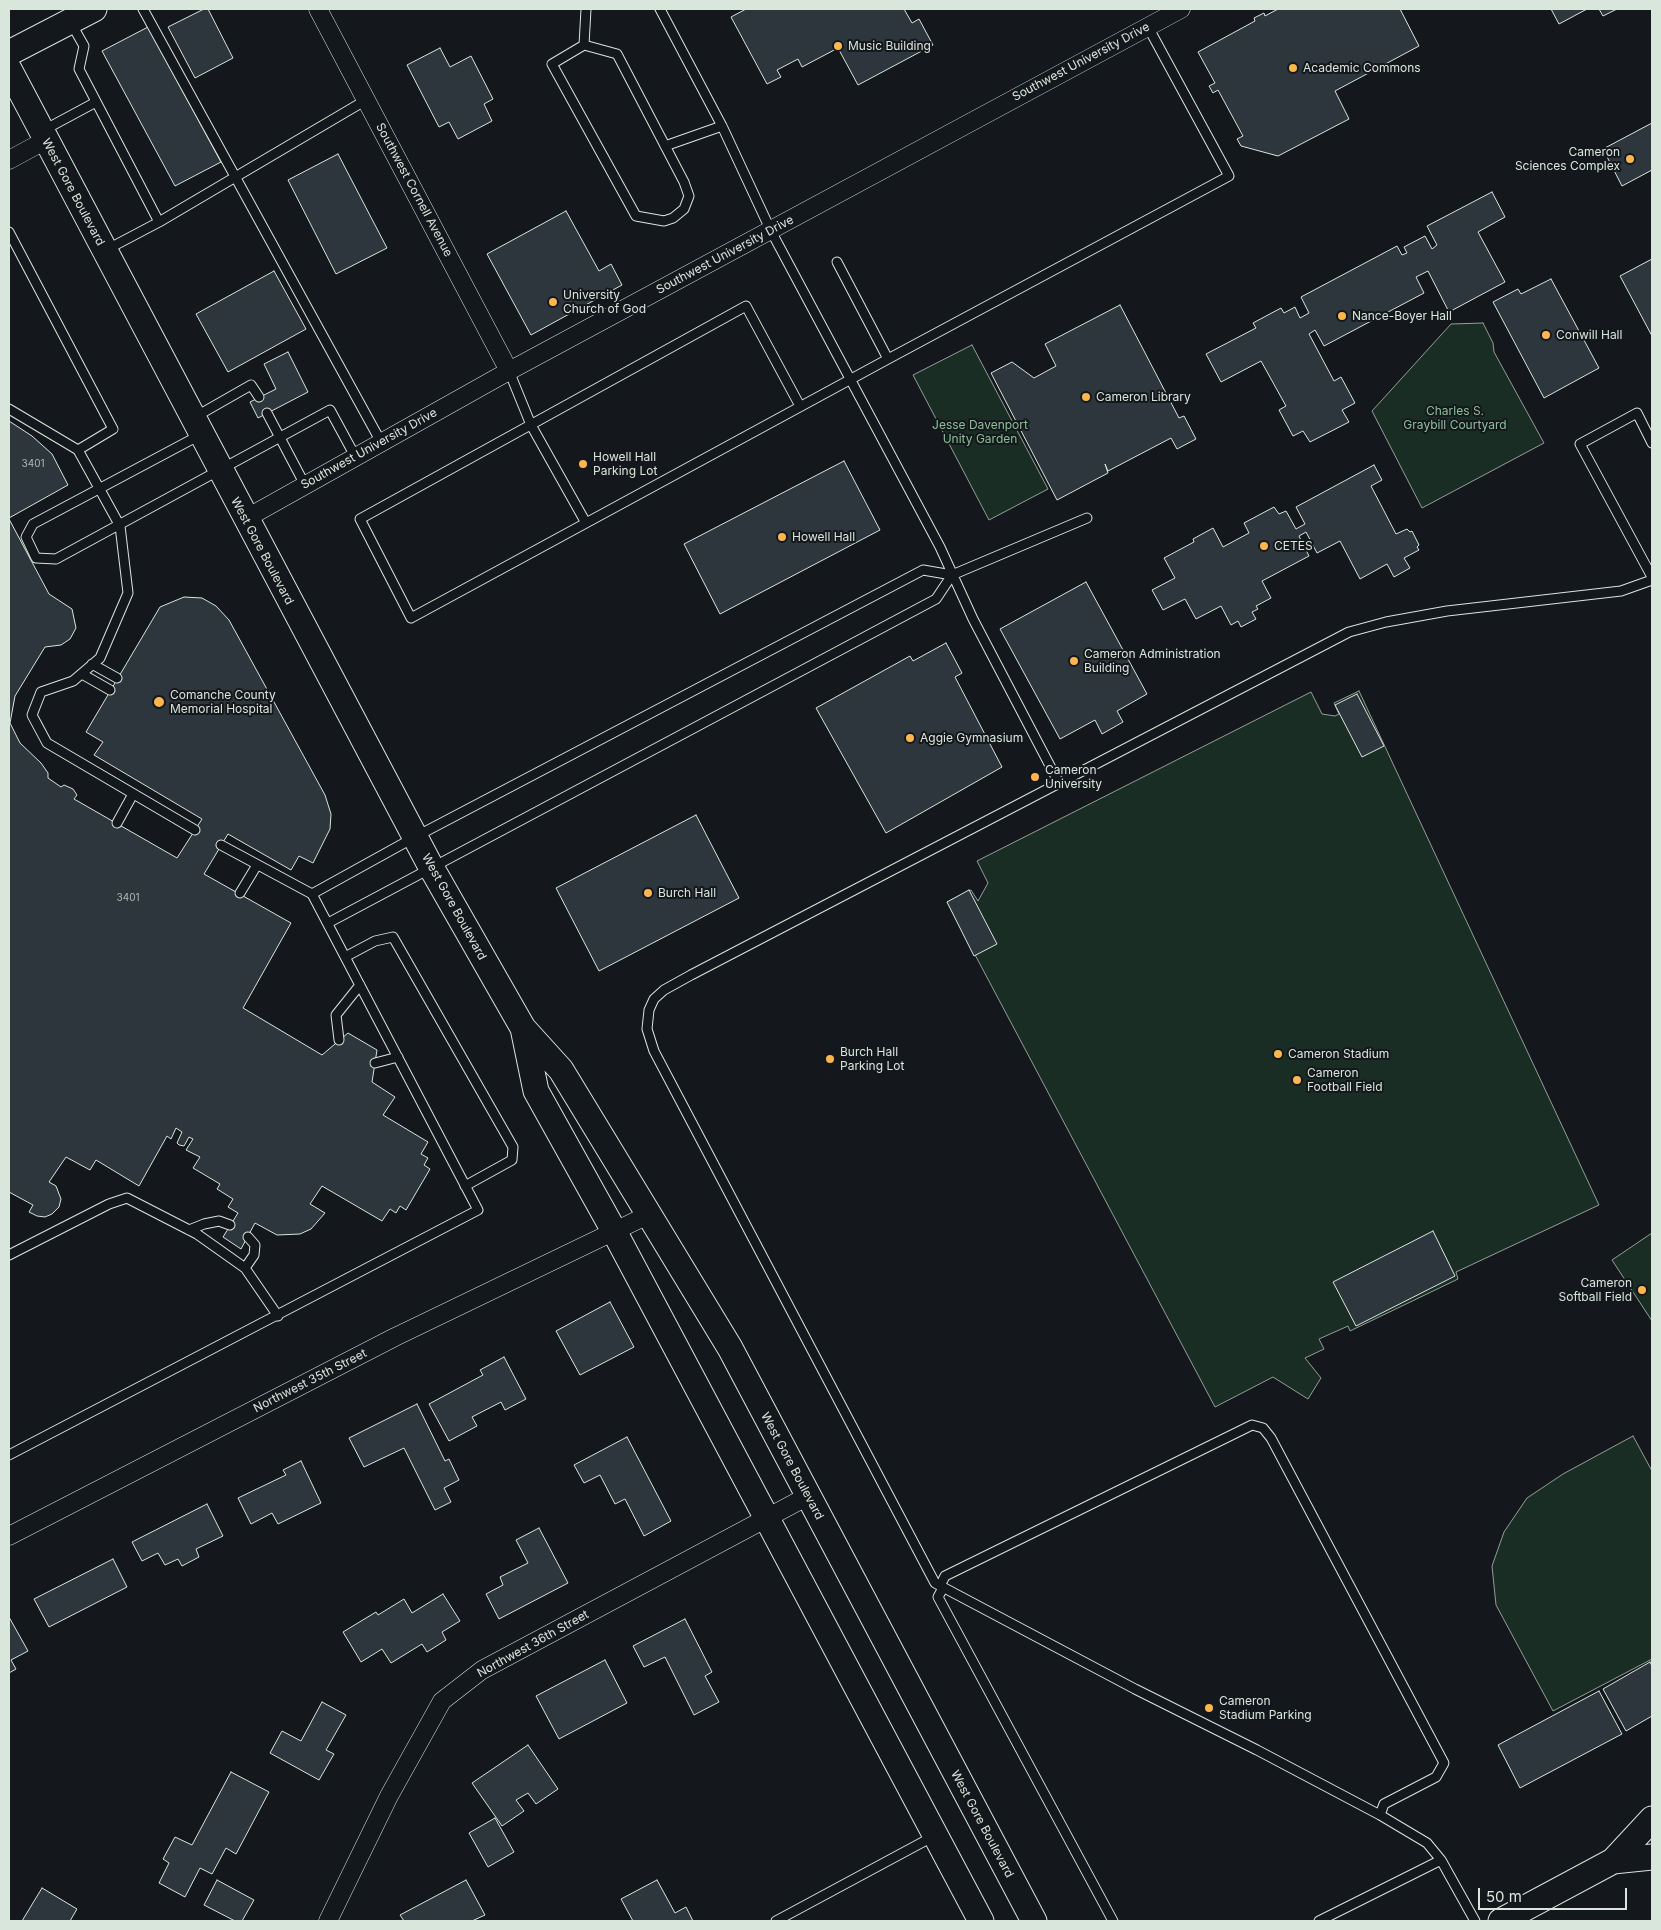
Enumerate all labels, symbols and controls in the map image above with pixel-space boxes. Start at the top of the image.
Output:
street label: Southwest University Drive [1010,20,1152,104]
place label: Music Building [848,39,931,53]
marker: Music Building [832,40,844,52]
place label: Academic Commons [1303,61,1421,75]
marker: Academic Commons [1287,62,1299,74]
street label: Southwest Cornell Avenue [373,121,455,259]
street label: West Gore Boulevard [39,136,107,248]
place label: Cameron Sciences Complex [1515,145,1620,173]
marker: Cameron Sciences Complex [1624,153,1636,165]
street label: Southwest University Drive [654,213,796,297]
place label: University Church of God [563,288,646,316]
marker: University Church of God [547,296,559,308]
place label: Nance-Boyer Hall [1352,309,1452,323]
marker: Nance-Boyer Hall [1336,310,1348,322]
place label: Conwill Hall [1556,328,1622,342]
marker: Conwill Hall [1540,329,1552,341]
place label: Cameron Library [1096,390,1191,404]
marker: Cameron Library [1080,391,1092,403]
park label: Charles S. Graybill Courtyard [1403,404,1507,432]
street label: Southwest University Drive [298,405,440,493]
park label: Jesse Davenport Unity Garden [932,418,1028,446]
place label: Howell Hall Parking Lot [593,450,657,478]
house number: 3401 [21,458,45,470]
marker: Howell Hall Parking Lot [577,458,589,470]
street label: West Gore Boulevard [228,495,296,607]
place label: Howell Hall [792,530,855,544]
marker: Howell Hall [776,531,788,543]
place label: CETES [1274,539,1313,553]
marker: CETES [1258,540,1270,552]
place label: Cameron Administration Building [1084,647,1221,675]
marker: Cameron Administration Building [1068,655,1080,667]
place label: Comanche County Memorial Hospital [170,688,276,716]
marker: Comanche County Memorial Hospital [152,695,166,709]
place label: Aggie Gymnasium [920,731,1023,745]
marker: Aggie Gymnasium [904,732,916,744]
place label: Cameron University [1045,763,1102,791]
marker: Cameron University [1029,771,1041,783]
street label: West Gore Boulevard [419,851,489,963]
place label: Burch Hall [658,886,716,900]
marker: Burch Hall [642,887,654,899]
house number: 3401 [116,892,140,904]
place label: Burch Hall Parking Lot [840,1045,904,1073]
place label: Cameron Stadium [1288,1047,1389,1061]
marker: Cameron Stadium [1272,1048,1284,1060]
marker: Burch Hall Parking Lot [824,1053,836,1065]
place label: Cameron Football Field [1307,1066,1383,1094]
marker: Cameron Football Field [1291,1074,1303,1086]
place label: Cameron Softball Field [1559,1276,1632,1304]
marker: Cameron Softball Field [1636,1284,1648,1296]
street label: Northwest 35th Street [251,1346,369,1416]
street label: West Gore Boulevard [758,1410,826,1522]
street label: Northwest 36th Street [475,1607,591,1681]
place label: Cameron Stadium Parking [1219,1694,1312,1722]
marker: Cameron Stadium Parking [1203,1702,1215,1714]
street label: West Gore Boulevard [948,1768,1016,1880]
scale bar [1481,1878,1630,1910]
text: 50 m [1486,1887,1522,1906]

